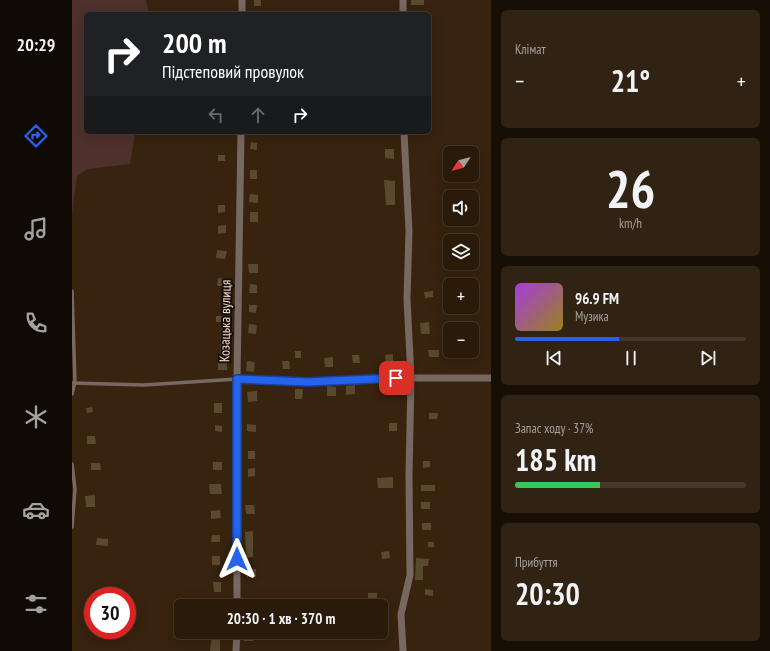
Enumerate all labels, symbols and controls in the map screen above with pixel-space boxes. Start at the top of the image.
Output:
text: 200 m [162,24,226,61]
icon: right [96,28,148,80]
text: 20:29 [17,33,55,56]
text: Клімат [515,41,546,58]
text: Підстеповий провулок [162,60,304,83]
text: 21° [611,61,650,100]
text: − [515,67,524,95]
text: + [737,67,746,95]
icon: left [205,104,227,126]
icon: ahead [247,104,269,126]
icon: right [289,104,311,126]
icon: directions [22,122,50,150]
north arrow [443,146,479,182]
map controls [443,146,479,358]
text: 26 [606,155,655,222]
button: sound [443,190,479,226]
icon: music [22,215,50,243]
text: km/h [619,215,642,232]
button: layers [443,234,479,270]
button: + [443,278,479,314]
street label: Козацька вулиця [215,280,235,362]
text: 96.9 FM [575,289,619,308]
text: Музика [575,308,609,325]
icon: phone [22,309,50,337]
button: − [443,322,479,358]
icon: previous [543,347,565,369]
icon: pause [620,347,642,369]
icon: next [697,347,719,369]
pin [379,361,413,395]
icon: arrive [385,367,407,389]
icon: climate [22,403,50,431]
text: Запас ходу · 37% [515,420,593,437]
text: 185 km [515,440,596,479]
icon: car [22,496,50,524]
position arrow [216,538,258,580]
text: Прибуття [515,554,558,571]
text: 20:30 [515,574,580,613]
speed limit sign: 30 [84,587,136,639]
icon: filters [22,590,50,618]
text: 20:30 · 1 хв · 370 m [227,609,335,628]

